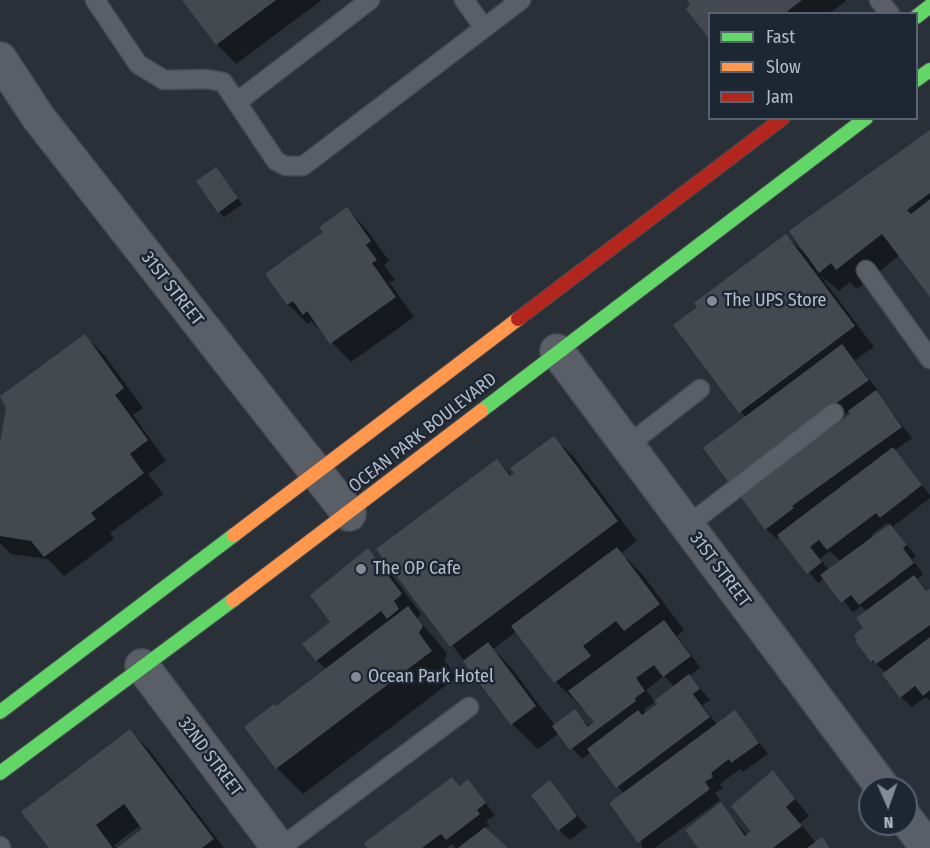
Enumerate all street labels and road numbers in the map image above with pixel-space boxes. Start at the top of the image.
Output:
street label: 31ST STREET [136,248,208,330]
street label: OCEAN PARK BOULEVARD [345,369,501,497]
street label: 31ST STREET [685,528,755,612]
street label: 32ND STREET [173,713,247,801]

